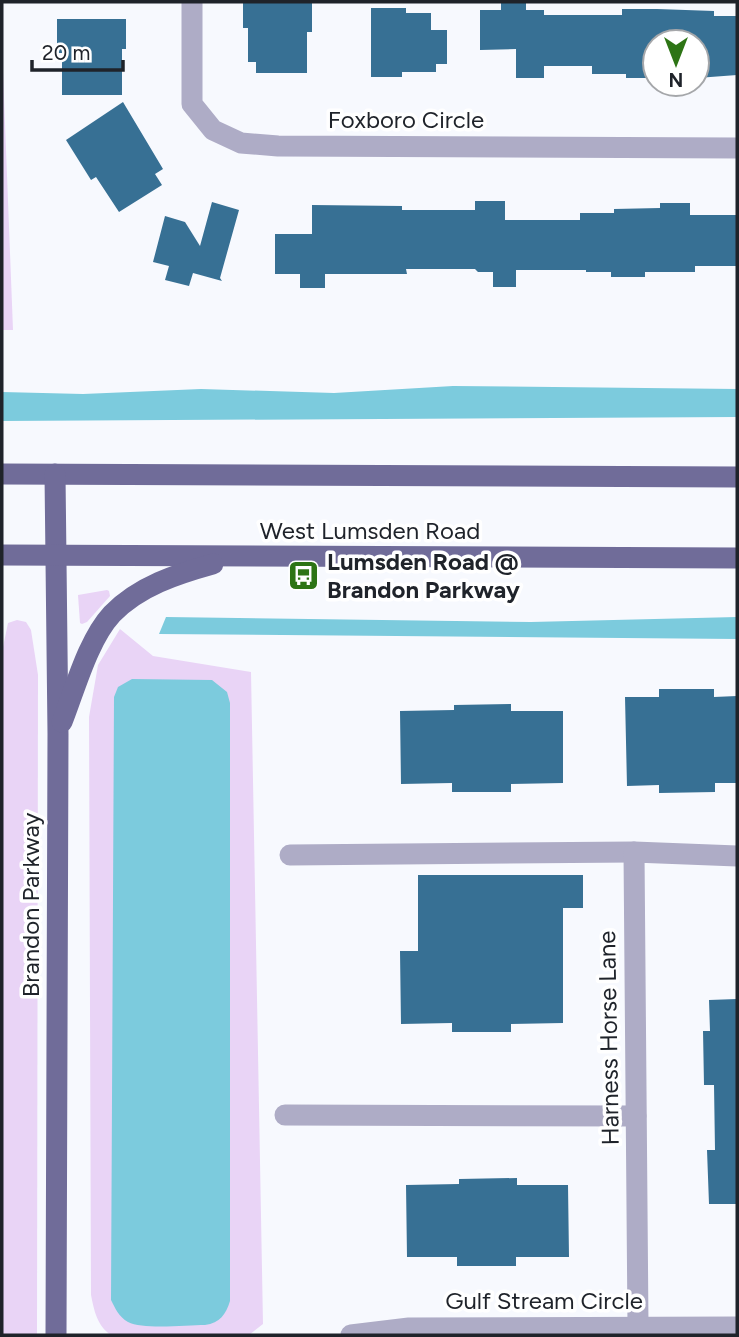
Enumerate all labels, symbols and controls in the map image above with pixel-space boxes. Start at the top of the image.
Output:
scale bar [32,28,122,72]
north arrow [641,28,711,98]
text: 20 m [42,40,90,65]
text: N [669,68,683,91]
street label: Foxboro Circle [328,105,484,134]
street label: West Lumsden Road [260,516,480,545]
place label: Lumsden Road @ Brandon Parkway [327,547,520,604]
bus stop icon: Lumsden Road @ Brandon Parkway [287,559,321,593]
street label: Brandon Parkway [16,812,45,997]
street label: Harness Horse Lane [592,930,625,1146]
street label: Gulf Stream Circle [445,1286,643,1315]

